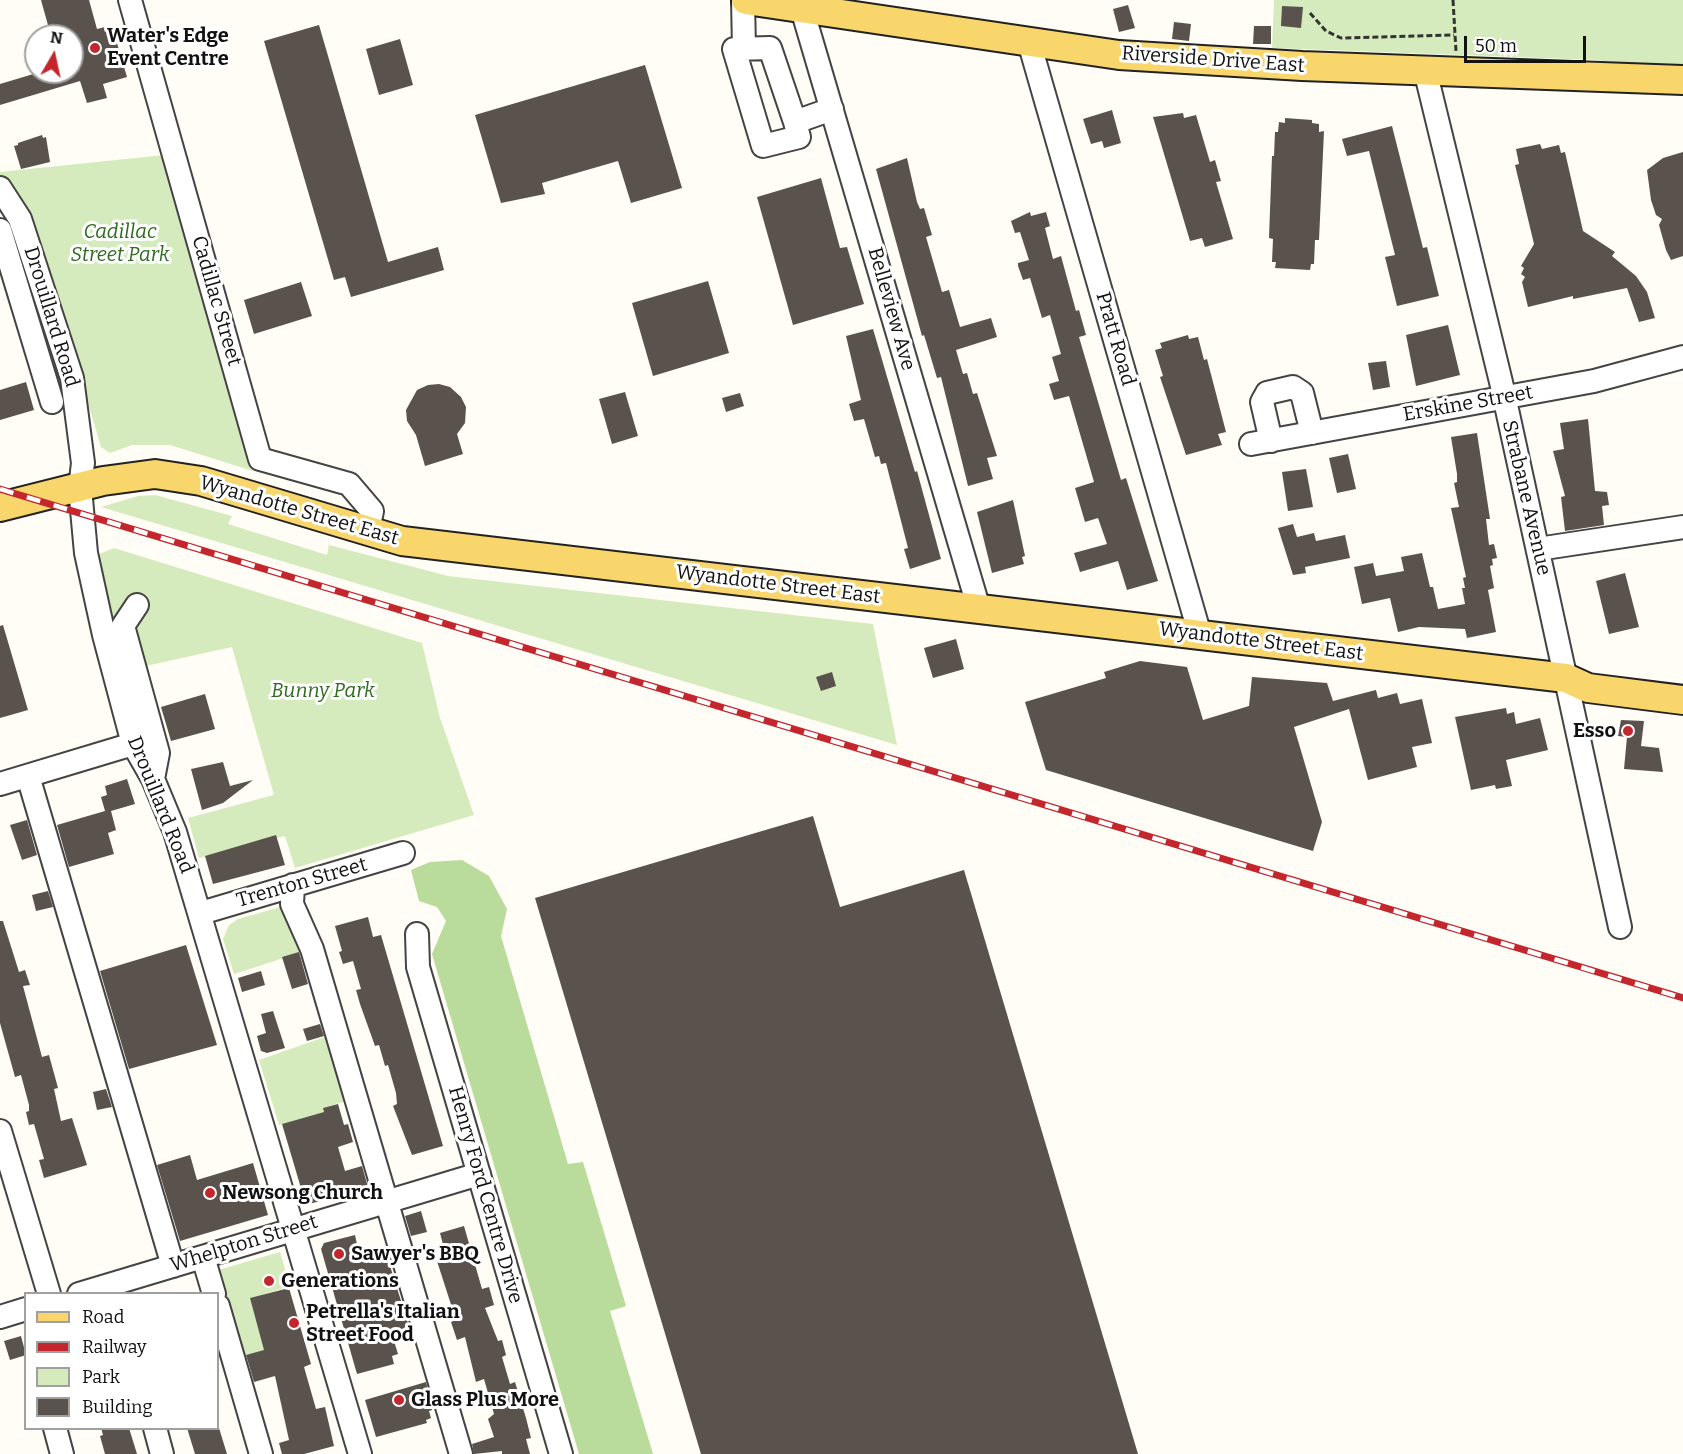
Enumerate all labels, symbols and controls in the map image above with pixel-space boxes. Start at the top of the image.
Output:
north arrow [24,24,84,84]
place label: Water's Edge Event Centre [107,24,229,71]
scale bar [1467,24,1588,62]
text: N [49,27,64,48]
text: 50 m [1475,35,1517,57]
marker: Water's Edge Event Centre [88,41,102,55]
street label: Riverside Drive East [1121,42,1305,78]
park label: Cadillac Street Park [70,220,170,267]
street label: Cadillac Street [186,233,246,369]
street label: Drouillard Road [18,244,84,390]
street label: Belleview Ave [862,245,920,373]
street label: Pratt Road [1090,289,1140,389]
street label: Erskine Street [1401,381,1535,427]
street label: Strabane Avenue [1496,418,1556,578]
street label: Wyandotte Street East [197,471,401,551]
street label: Wyandotte Street East [674,561,882,609]
street label: Wyandotte Street East [1157,618,1365,666]
park label: Bunny Park [271,679,375,703]
place label: Esso [1573,719,1616,743]
marker: Esso [1621,724,1635,738]
street label: Drouillard Road [122,733,198,877]
street label: Trenton Street [234,853,370,913]
street label: Henry Ford Centre Drive [442,1084,528,1306]
place label: Newsong Church [222,1181,383,1205]
marker: Newsong Church [203,1186,217,1200]
street label: Whelpton Street [167,1210,321,1278]
place label: Sawyer's BBQ [351,1242,479,1266]
marker: Sawyer's BBQ [332,1247,346,1261]
place label: Generations [281,1269,399,1293]
marker: Generations [262,1274,276,1288]
legend [24,1292,219,1430]
place label: Petrella's Italian Street Food [306,1300,460,1347]
text: Road [82,1306,124,1328]
marker: Petrella's Italian Street Food [287,1316,301,1330]
text: Railway [82,1336,146,1358]
text: Park [82,1366,120,1388]
place label: Glass Plus More [411,1388,559,1412]
marker: Glass Plus More [392,1393,406,1407]
text: Building [82,1396,153,1418]

